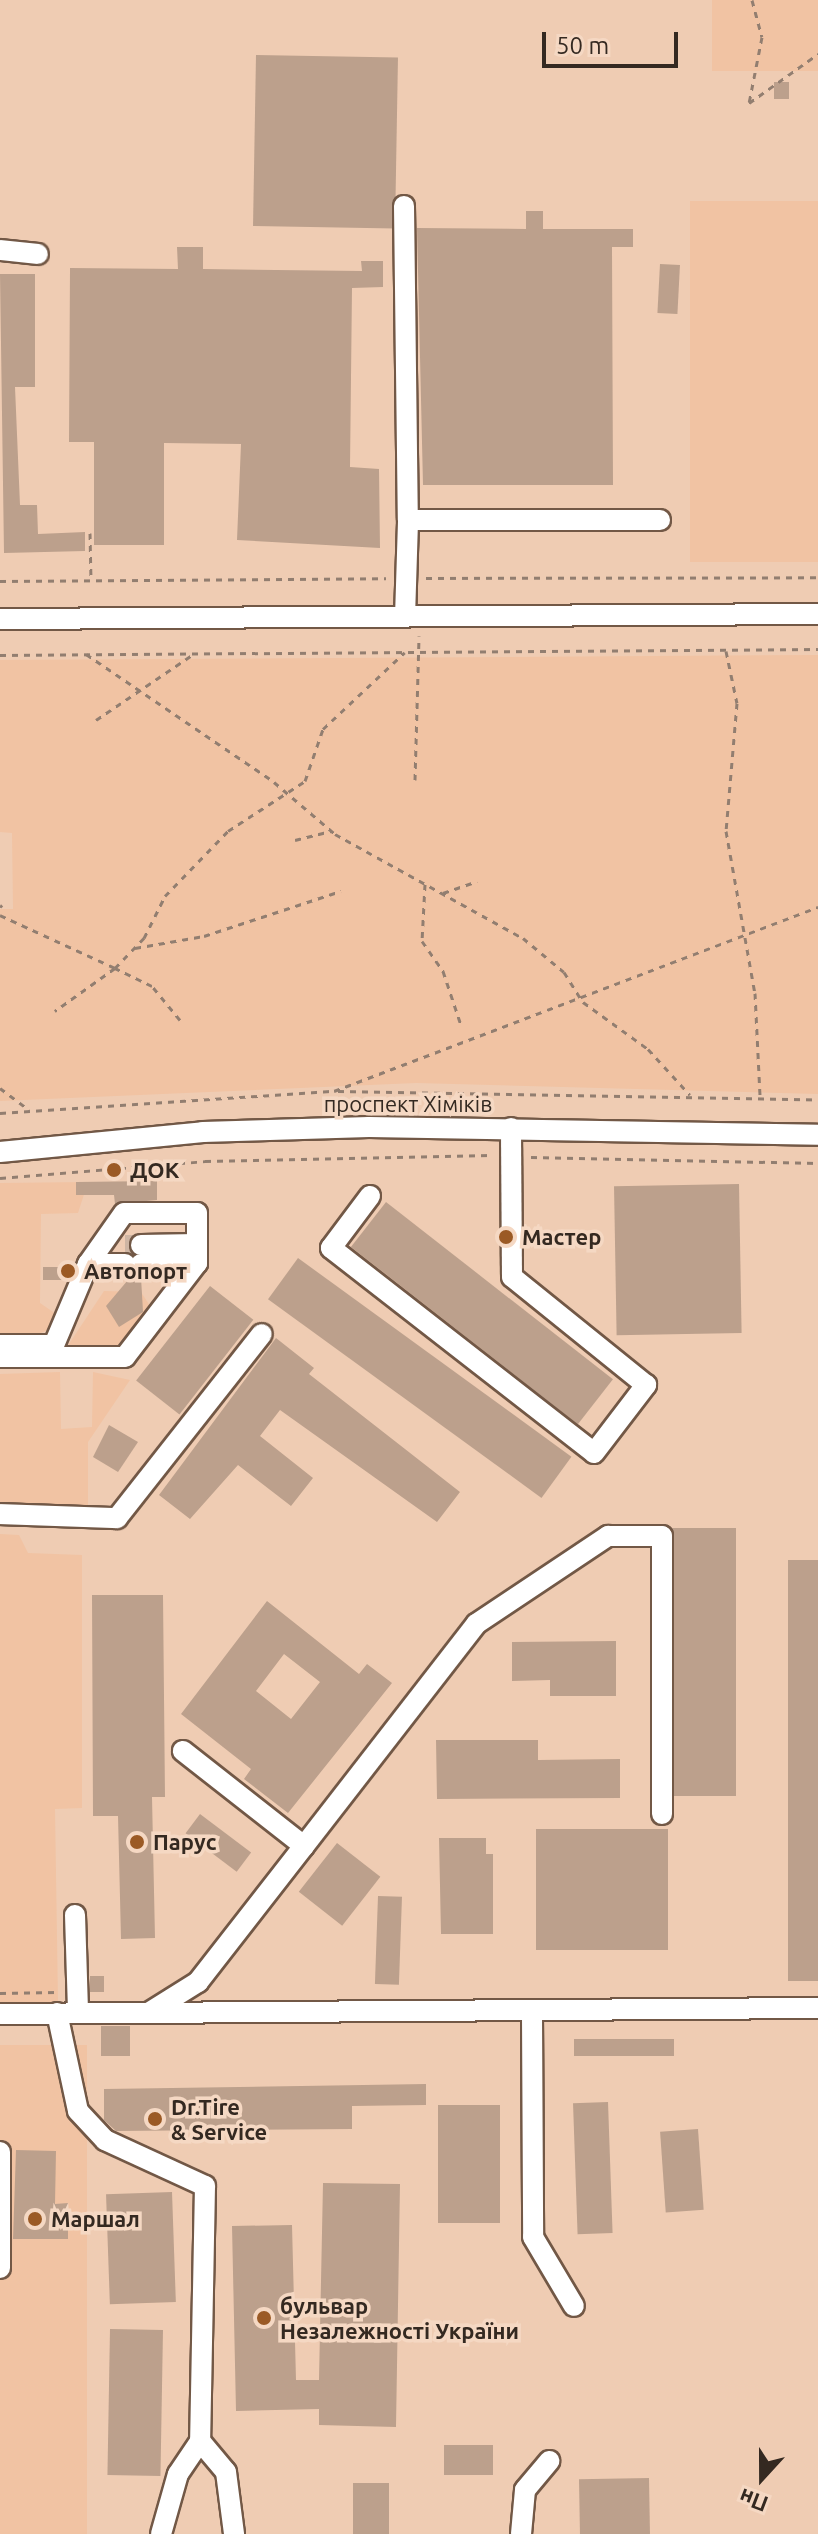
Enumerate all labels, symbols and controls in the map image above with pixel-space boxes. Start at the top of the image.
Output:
scale bar [546,16,682,66]
text: 50 m [556,32,609,59]
street label: проспект Хіміків [324,1091,492,1117]
place label: ДОК [130,1157,179,1183]
marker: ДОК [105,1161,123,1179]
place label: Мастер [522,1224,601,1250]
marker: Мастер [497,1228,515,1246]
place label: Автопорт [84,1258,187,1284]
marker: Автопорт [59,1262,77,1280]
place label: Парус [153,1829,216,1855]
marker: Парус [128,1833,146,1851]
place label: Dr.Tire & Service [171,2093,267,2144]
marker: Dr.Tire & Service [146,2110,164,2128]
place label: Маршал [51,2206,140,2232]
marker: Маршал [26,2210,44,2228]
place label: бульвар Незалежності України [280,2292,519,2344]
marker: бульвар Незалежності України [255,2309,273,2327]
north arrow [722,2438,802,2518]
text: Пн [735,2484,771,2518]

